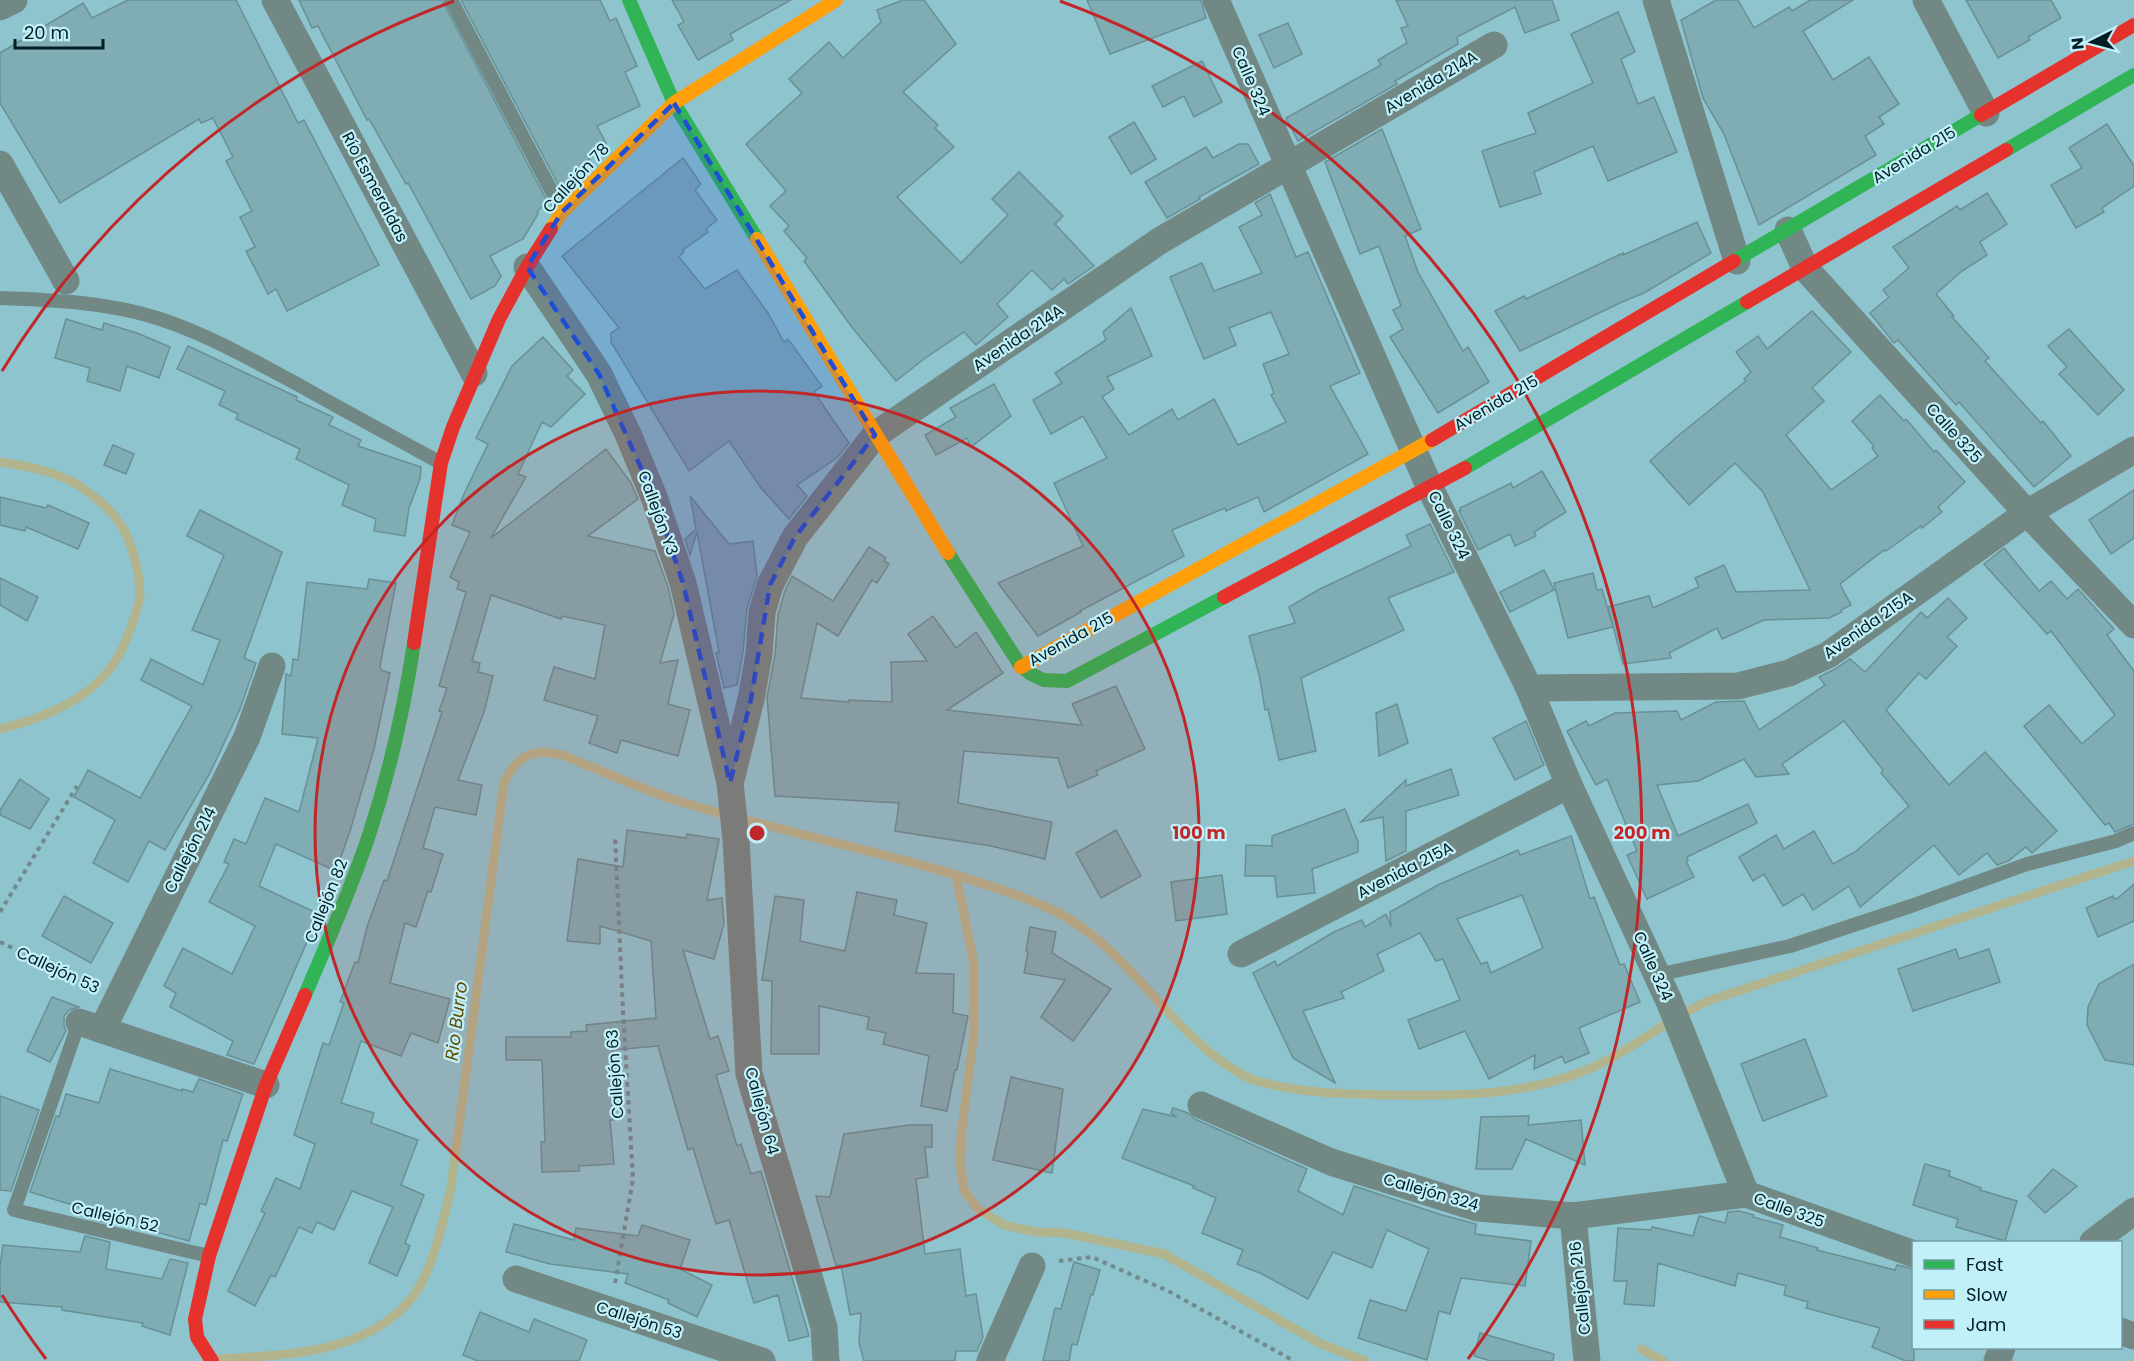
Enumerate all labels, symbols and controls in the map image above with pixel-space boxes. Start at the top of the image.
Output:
scale bar [15,12,104,50]
north arrow [2062,12,2122,72]
text: 20 m [24,20,69,45]
text: N [2066,36,2090,51]
street label: Calle 324 [1226,42,1276,120]
street label: Avenida 214A [1380,45,1482,119]
street label: Avenida 215 [1868,121,1960,189]
street label: Río Esmeraldas [336,128,414,246]
street label: Callejón 78 [537,138,615,218]
street label: Avenida 214A [968,299,1068,377]
street label: Avenida 215 [1449,370,1543,436]
street label: Calle 325 [1921,398,1987,468]
street label: Callejón Y3 [632,468,684,558]
street label: Calle 324 [1422,487,1476,563]
street label: Avenida 215A [1818,585,1918,665]
street label: Avenida 215 [1024,606,1118,672]
street label: Callejón 214 [158,803,222,897]
text: 100 m [1172,820,1226,845]
text: 200 m [1614,820,1670,845]
centre of rings [747,823,767,843]
street label: Avenida 215A [1353,836,1457,904]
street label: Callejón 82 [299,855,353,947]
street label: Calle 324 [1627,928,1679,1004]
street label: Callejón 53 [13,941,103,999]
water label: Rio Burro [439,980,473,1062]
street label: Callejón 63 [600,1029,630,1119]
street label: Callejón 64 [739,1065,785,1157]
street label: Callejón 324 [1381,1167,1481,1217]
street label: Calle 325 [1750,1187,1828,1233]
street label: Callejón 52 [69,1196,161,1238]
street label: Callejón 216 [1564,1240,1596,1336]
legend [1912,1241,2122,1349]
text: Fast [1966,1252,2003,1277]
text: Slow [1966,1282,2008,1307]
street label: Callejón 53 [593,1295,685,1345]
text: Jam [1966,1312,2006,1337]

